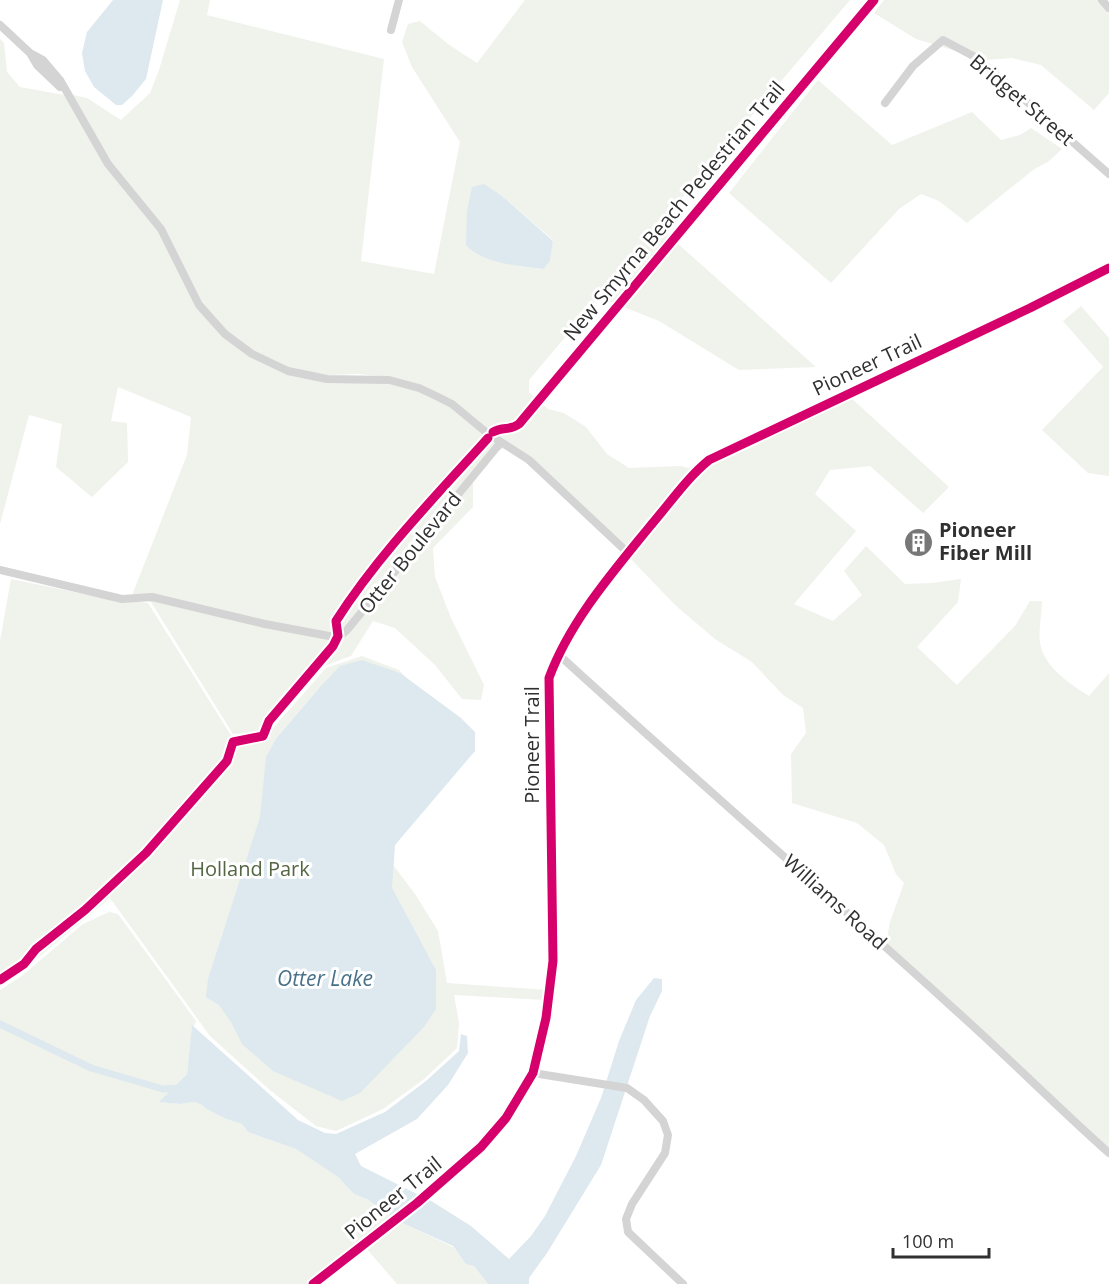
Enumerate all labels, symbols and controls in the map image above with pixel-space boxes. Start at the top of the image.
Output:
street label: Bridget Street [964,48,1080,151]
street label: New Smyrna Beach Pedestrian Trail [557,75,790,346]
street label: Pioneer Trail [808,327,926,402]
street label: Otter Boulevard [352,486,467,619]
place label: Pioneer Fiber Mill [939,516,1032,566]
building icon: Pioneer Fiber Mill [902,526,934,558]
street label: Pioneer Trail [518,686,545,804]
street label: Williams Road [778,848,893,955]
park label: Holland Park [190,855,310,882]
water label: Otter Lake [277,964,373,992]
street label: Pioneer Trail [338,1150,447,1245]
scale bar [893,1221,989,1259]
text: 100 m [902,1229,954,1253]

